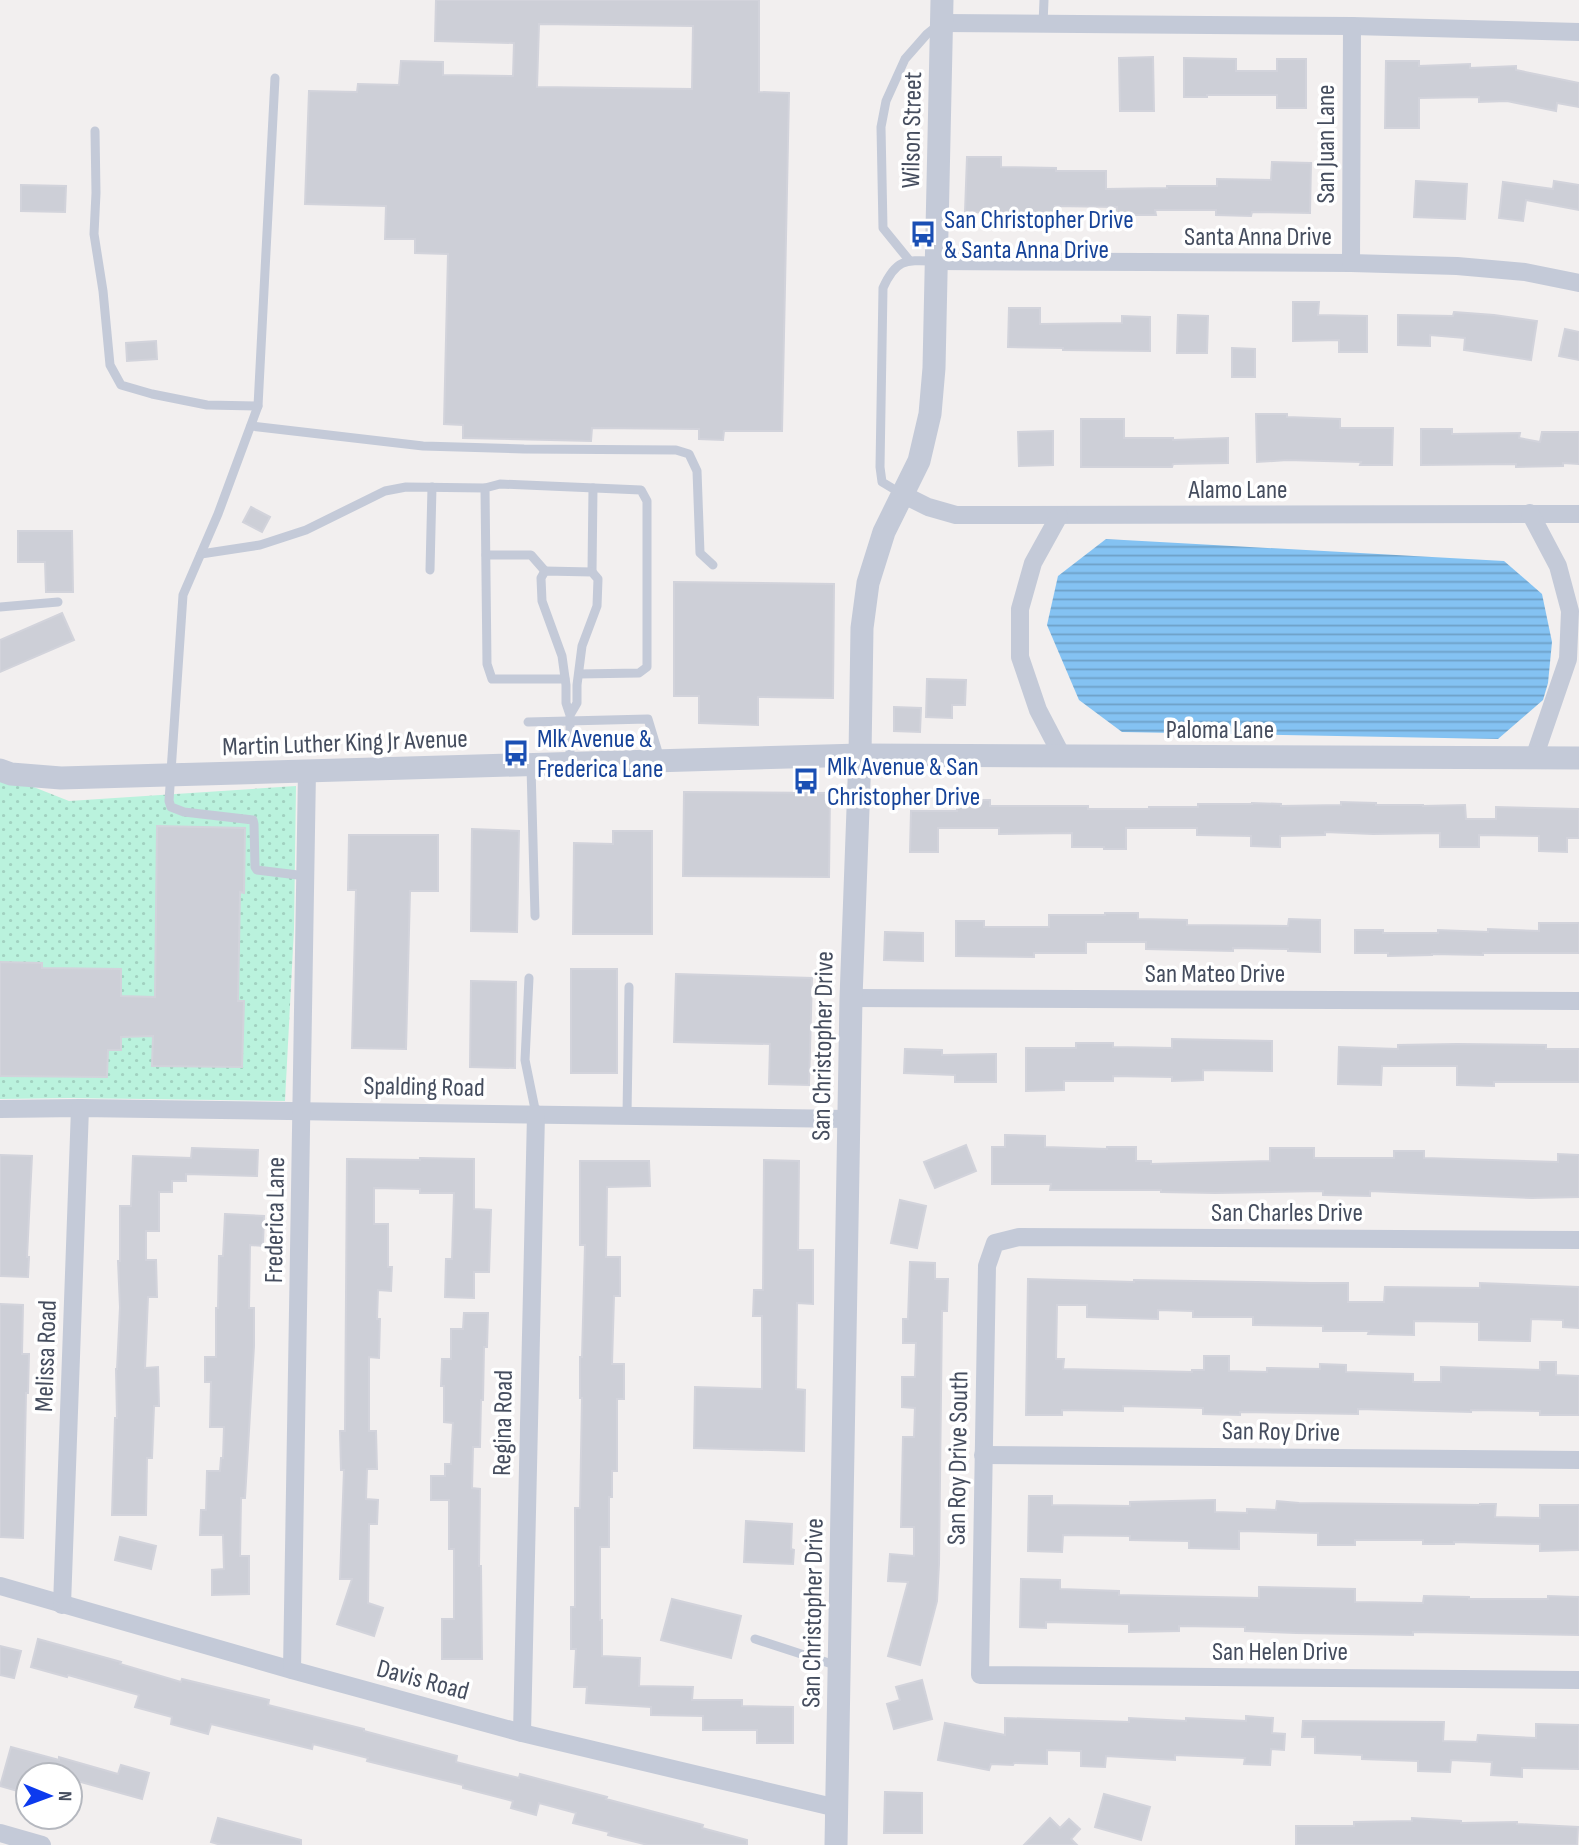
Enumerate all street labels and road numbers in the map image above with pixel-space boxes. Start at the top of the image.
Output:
street label: Wilson Street [896,71,929,189]
street label: San Juan Lane [1311,84,1342,204]
street label: Santa Anna Drive [1184,222,1332,253]
street label: Alamo Lane [1187,475,1288,506]
street label: Paloma Lane [1166,715,1274,746]
street label: Martin Luther King Jr Avenue [222,724,468,763]
street label: San Christopher Drive [806,951,841,1141]
street label: San Mateo Drive [1145,959,1285,990]
street label: Spalding Road [363,1071,485,1104]
street label: Frederica Lane [259,1157,292,1283]
street label: San Charles Drive [1211,1198,1363,1229]
street label: Melissa Road [29,1300,64,1412]
street label: Regina Road [487,1370,520,1476]
street label: San Roy Drive South [941,1371,976,1545]
street label: San Roy Drive [1222,1416,1340,1449]
street label: San Christopher Drive [796,1518,831,1708]
street label: San Helen Drive [1212,1637,1348,1668]
street label: Davis Road [373,1653,472,1708]

